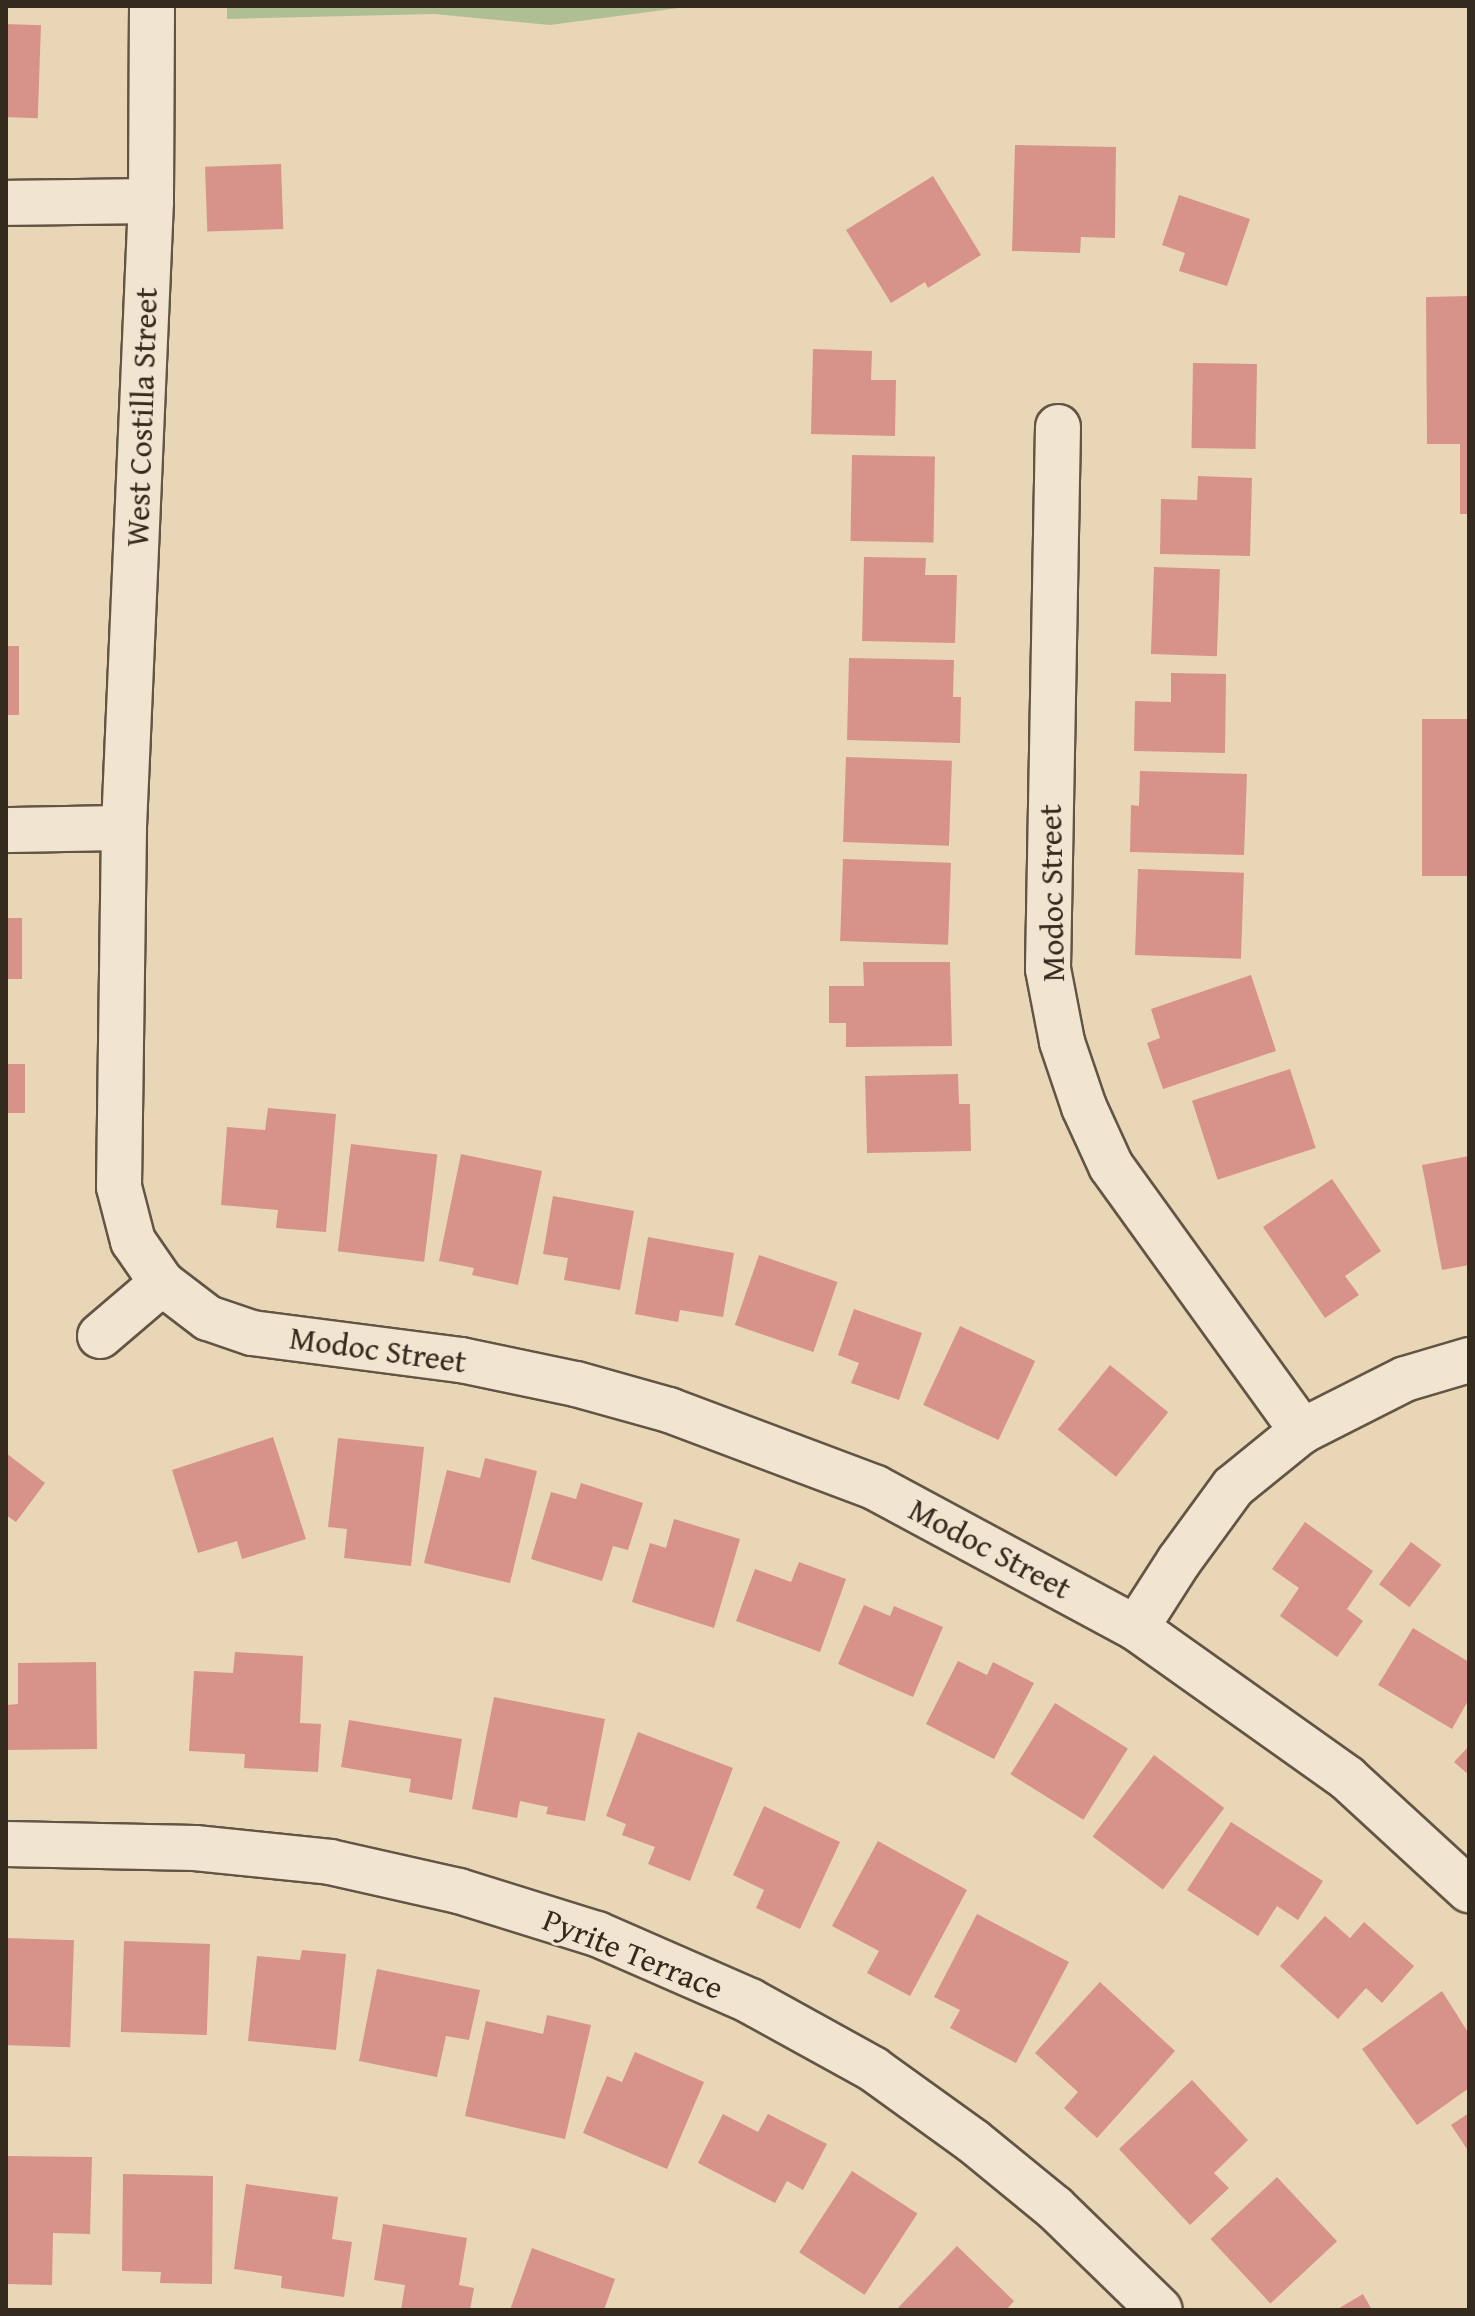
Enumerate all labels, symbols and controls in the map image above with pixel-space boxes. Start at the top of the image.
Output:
street label: West Costilla Street [118,287,166,547]
street label: Modoc Street [1031,804,1073,982]
street label: Modoc Street [287,1319,469,1381]
street label: Modoc Street [902,1490,1078,1608]
street label: Pyrite Terrace [537,1900,729,2008]

